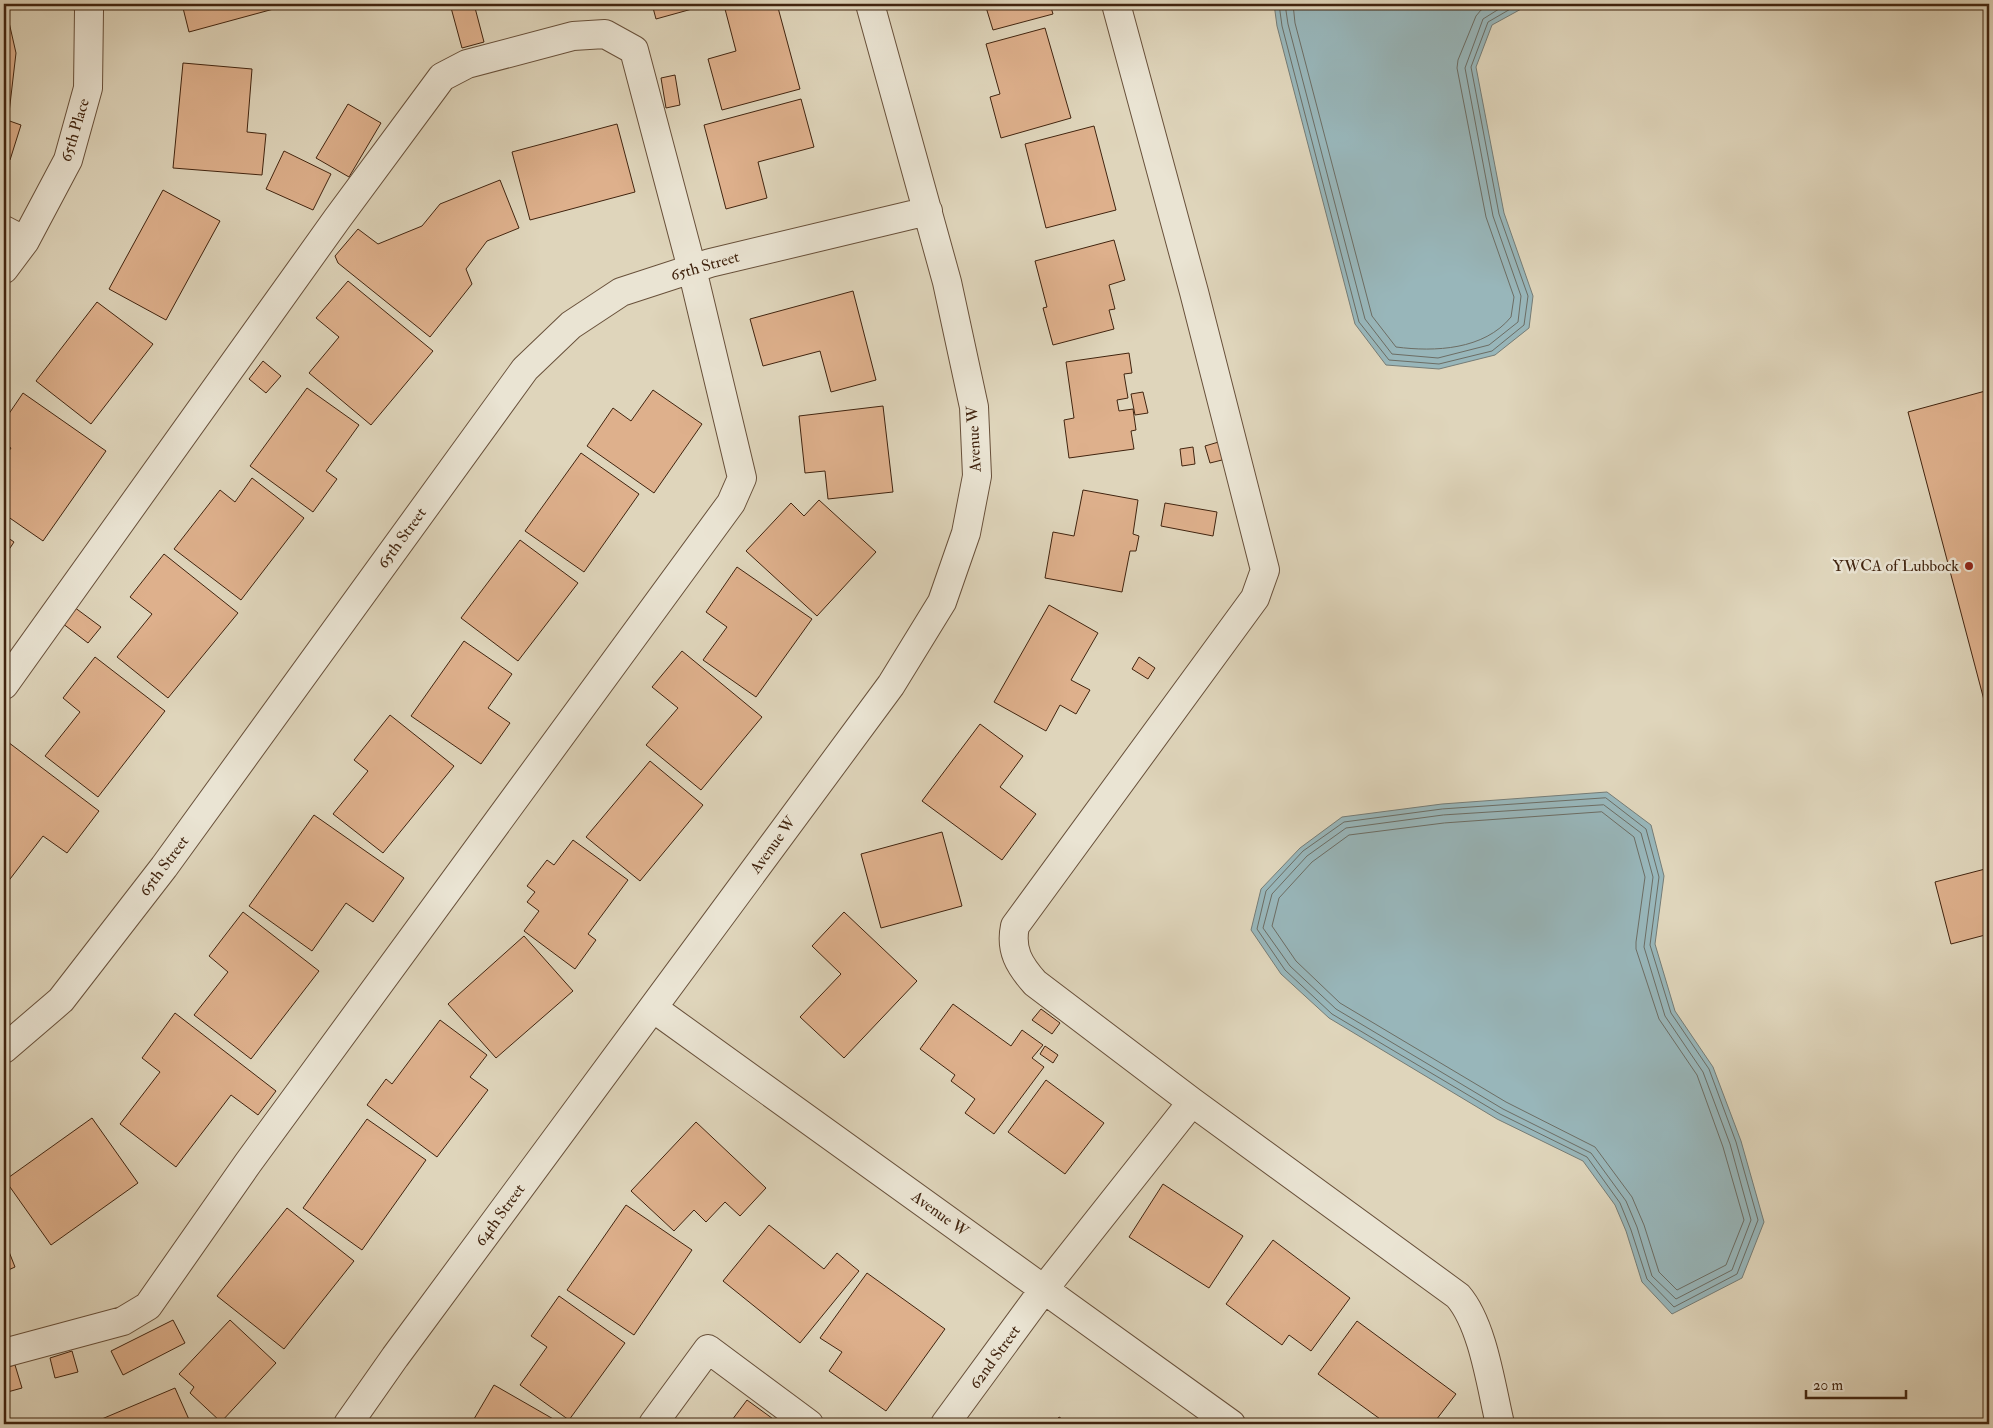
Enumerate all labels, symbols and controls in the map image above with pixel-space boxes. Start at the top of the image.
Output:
street label: 65th Place [56,96,94,164]
street label: 65th Street [668,247,742,285]
street label: Avenue W [962,405,986,473]
street label: 65th Street [373,504,431,572]
place label: YWCA of Lubbock [1833,556,1959,576]
marker: YWCA of Lubbock [1963,560,1975,572]
street label: Avenue W [745,812,801,878]
street label: 65th Street [135,832,193,900]
street label: 64th Street [471,1180,529,1250]
street label: Avenue W [907,1186,973,1242]
street label: 62nd Street [965,1321,1025,1393]
scale bar [1806,1368,1906,1400]
text: 20 m [1813,1376,1843,1395]

